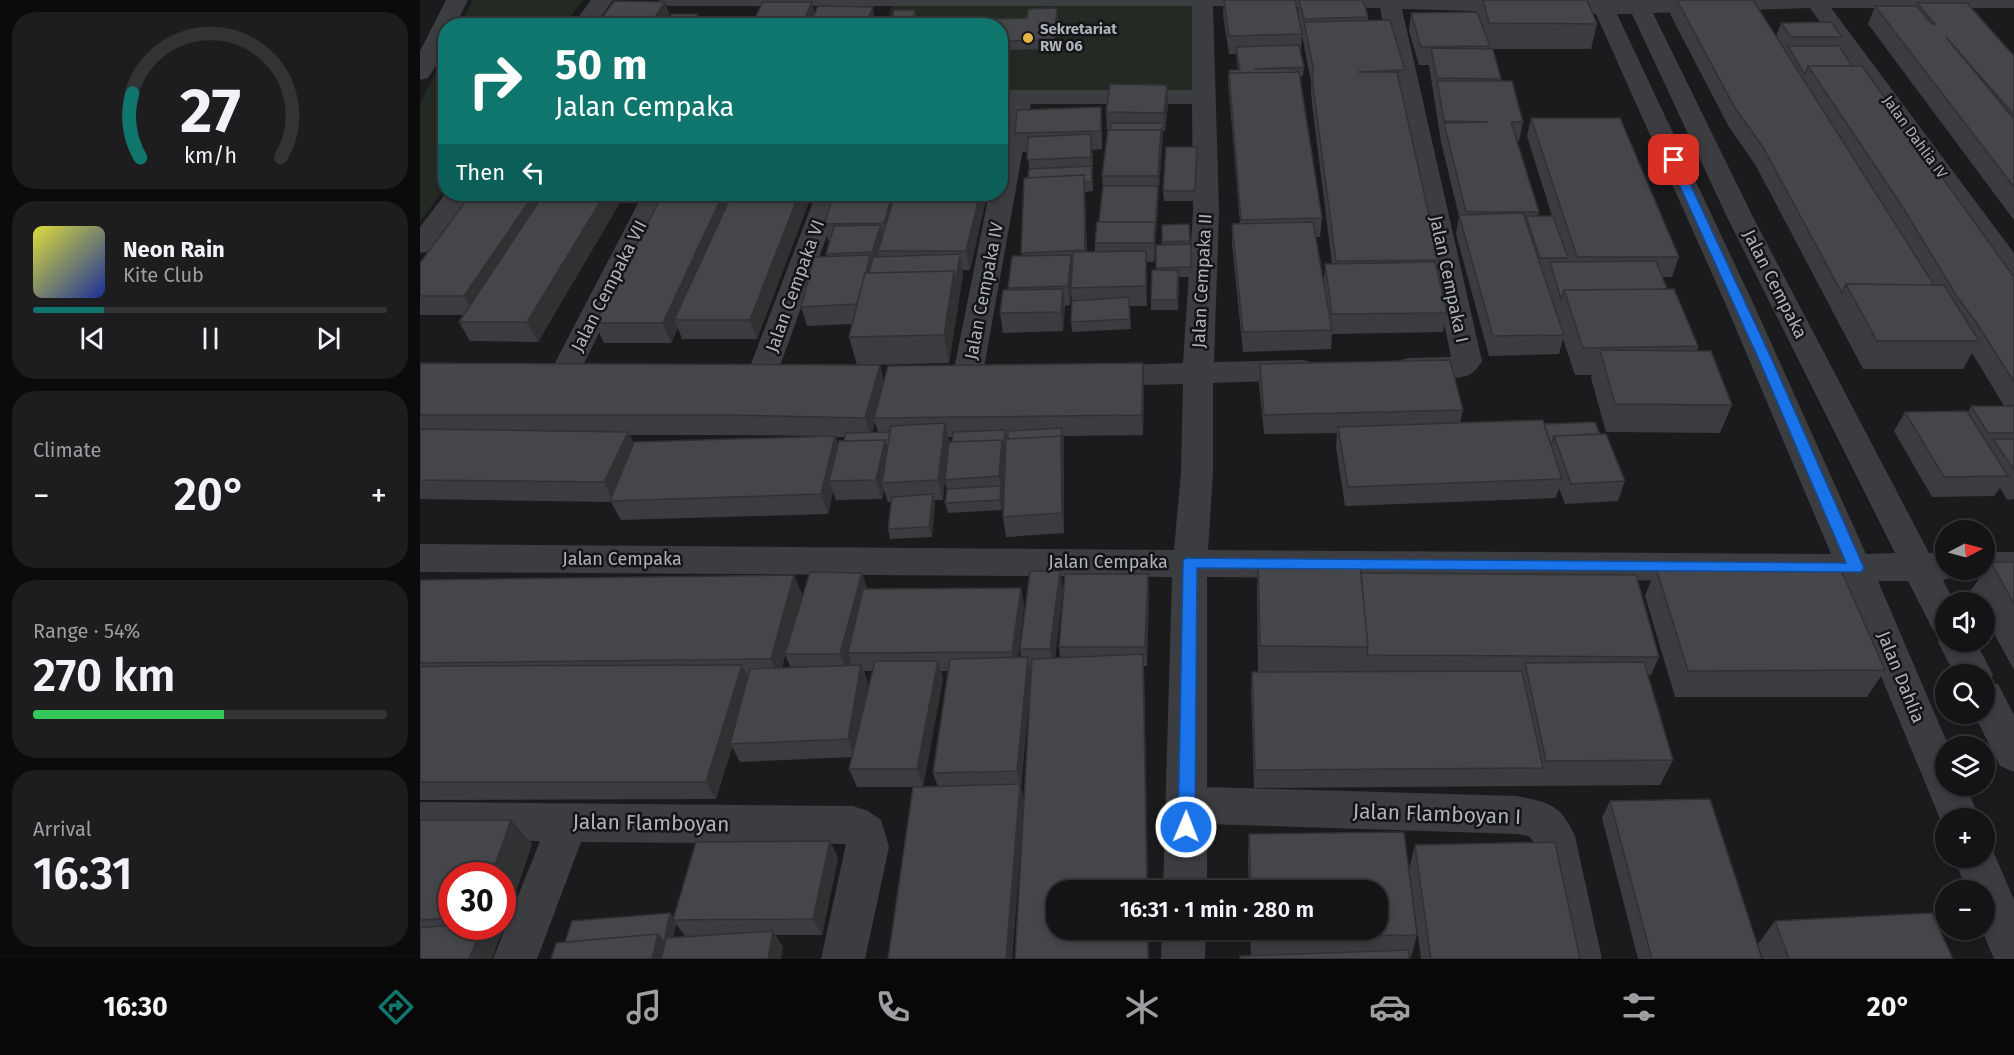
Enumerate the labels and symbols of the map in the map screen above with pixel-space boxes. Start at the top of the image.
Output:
place label: Sekretariat RW 06 [1040,20,1117,55]
marker: Sekretariat RW 06 [1021,31,1035,45]
street label: Jalan Dahlia IV [1879,92,1951,182]
pin [1648,134,1699,185]
street label: Jalan Cempaka II [1187,213,1217,349]
street label: Jalan Cempaka I [1425,213,1473,345]
street label: Jalan Cempaka VII [566,216,652,356]
street label: Jalan Cempaka VI [761,217,829,355]
street label: Jalan Cempaka IV [960,220,1008,362]
street label: Jalan Cempaka [1738,226,1812,342]
north arrow [1935,520,1995,580]
street label: Jalan Cempaka [562,548,682,570]
street label: Jalan Cempaka [1048,551,1168,573]
street label: Jalan Dahlia [1873,628,1929,726]
position arrow [1154,795,1218,859]
street label: Jalan Flamboyan I [1352,798,1522,830]
street label: Jalan Flamboyan [572,809,730,837]
speed limit sign: 30 [438,862,516,940]

